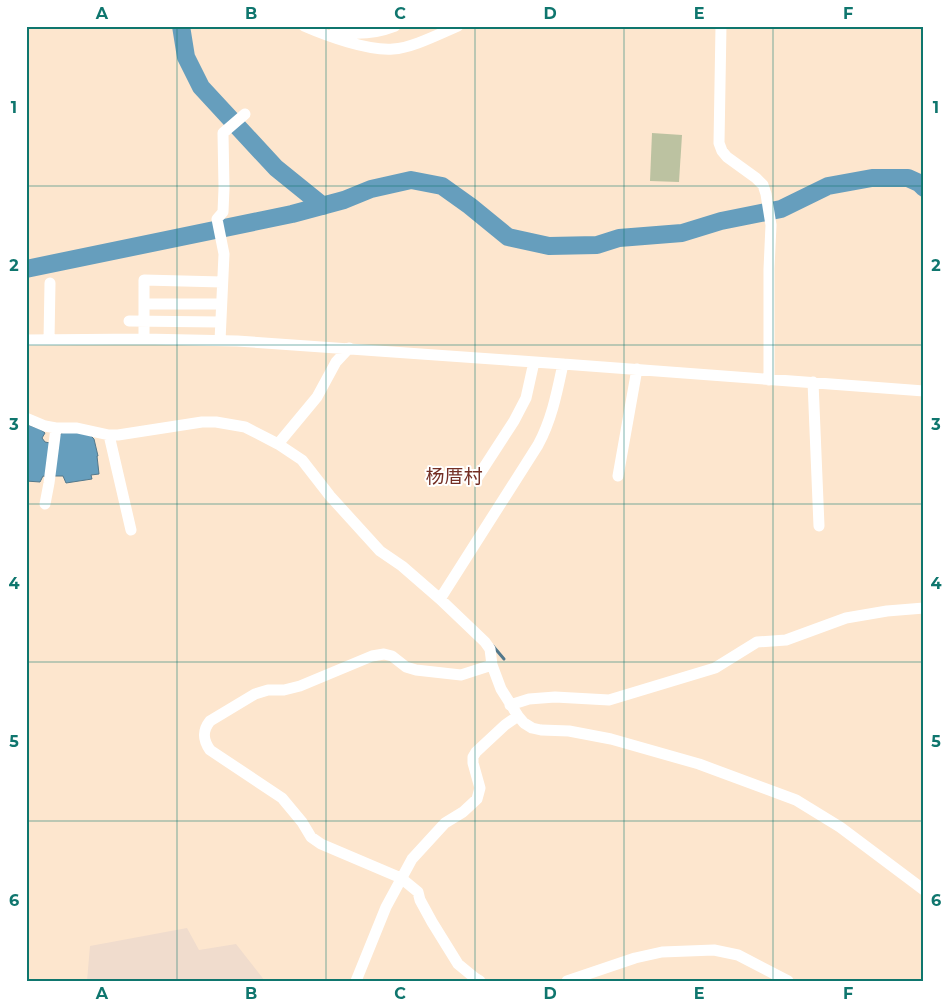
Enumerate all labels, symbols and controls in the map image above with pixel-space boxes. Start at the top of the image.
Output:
text: A [95,4,109,23]
text: B [245,4,257,23]
text: C [394,4,406,23]
text: D [543,4,557,23]
text: E [694,4,704,23]
text: F [843,4,853,23]
text: 1 [11,98,17,117]
text: 1 [933,98,939,117]
text: 2 [9,256,19,275]
text: 2 [931,256,941,275]
text: 3 [8,415,19,434]
text: 3 [930,415,941,434]
district label: 杨厝村 [425,465,483,488]
text: 4 [8,574,20,593]
text: 4 [930,574,942,593]
text: 5 [9,732,19,751]
text: 5 [931,732,941,751]
text: 6 [9,891,19,910]
text: 6 [931,891,941,910]
text: A [95,984,109,1003]
text: B [245,984,257,1003]
text: C [394,984,406,1003]
text: D [543,984,557,1003]
text: E [694,984,704,1003]
text: F [843,984,853,1003]

